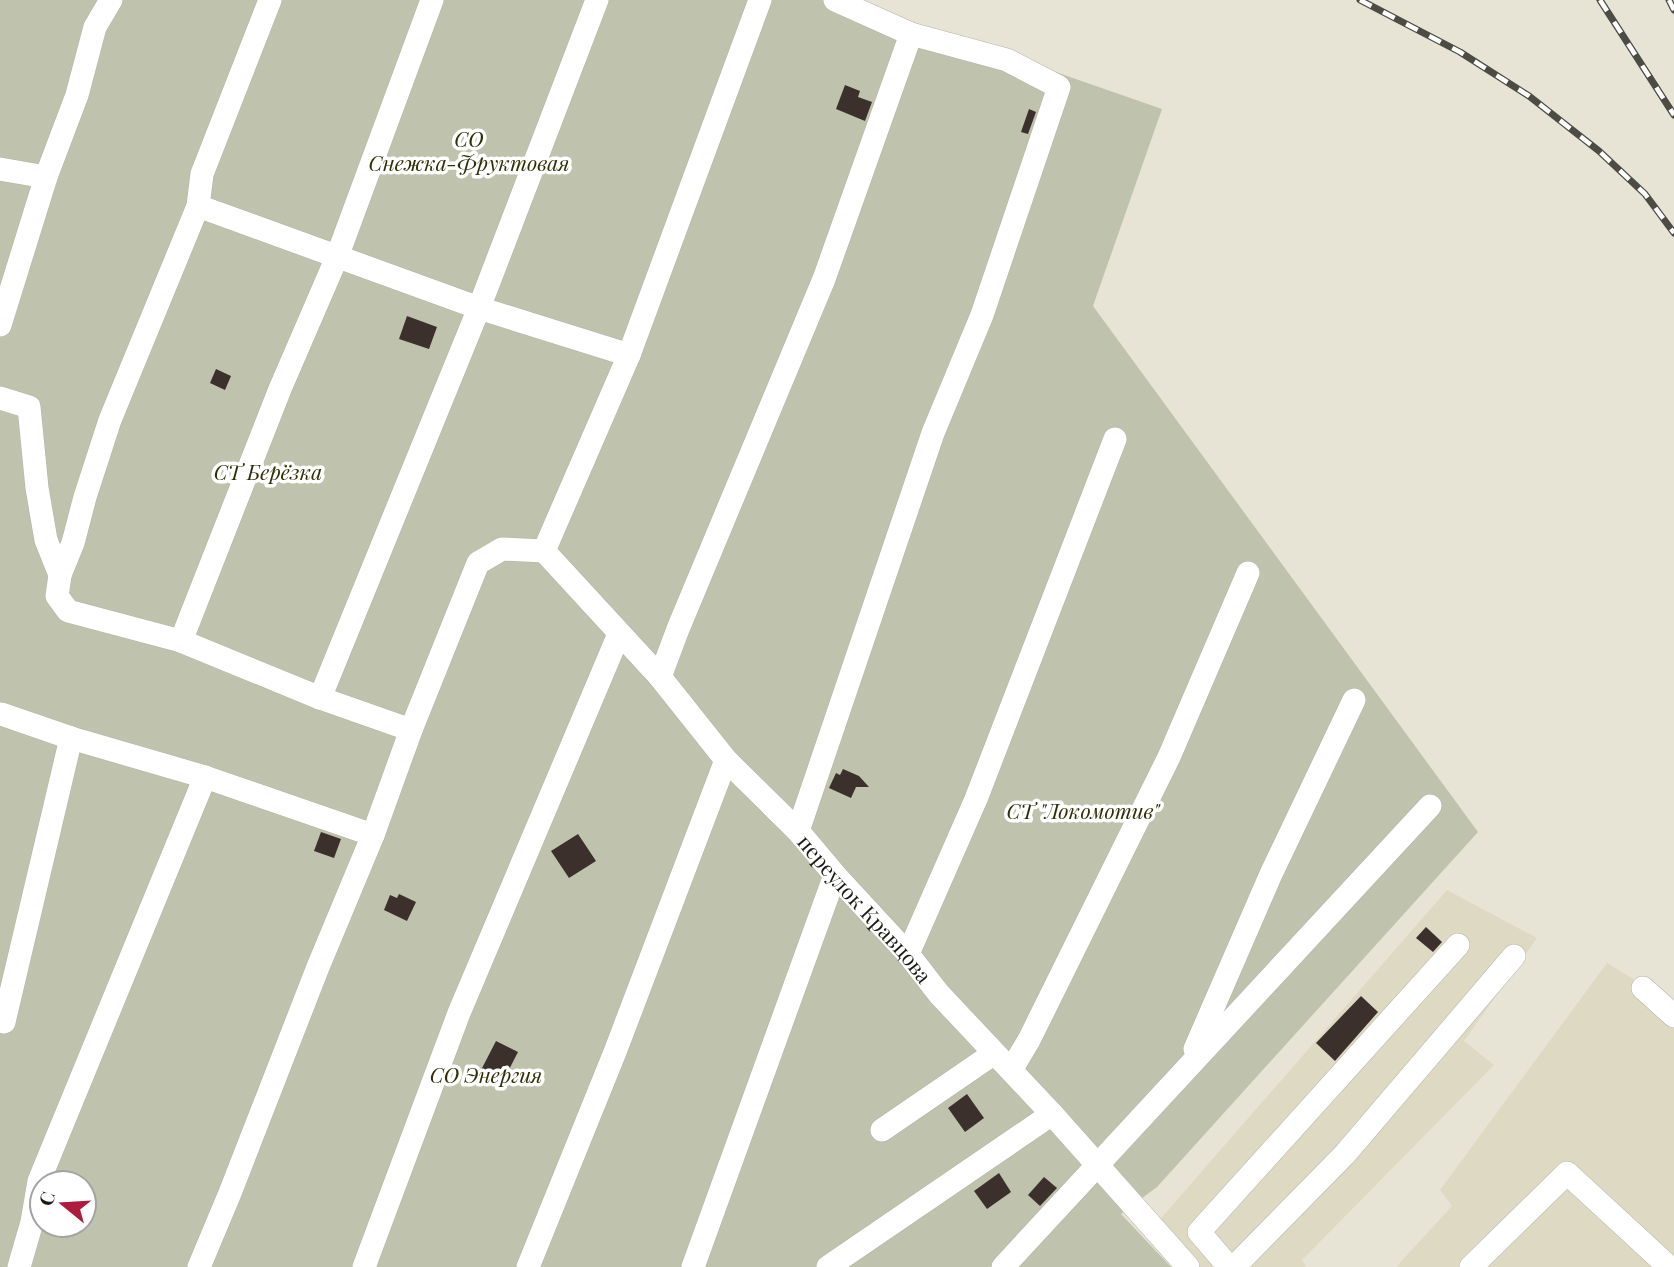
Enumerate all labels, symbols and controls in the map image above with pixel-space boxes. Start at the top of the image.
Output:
park label: СО Снежка-Фруктовая [368,124,570,176]
park label: СТ Берёзка [214,457,322,485]
park label: СТ "Локомотив" [1006,796,1161,824]
street label: переулок Кравцова [792,828,939,989]
park label: СО Энергия [430,1060,542,1088]
north arrow [28,1169,98,1239]
text: С [31,1188,60,1209]

